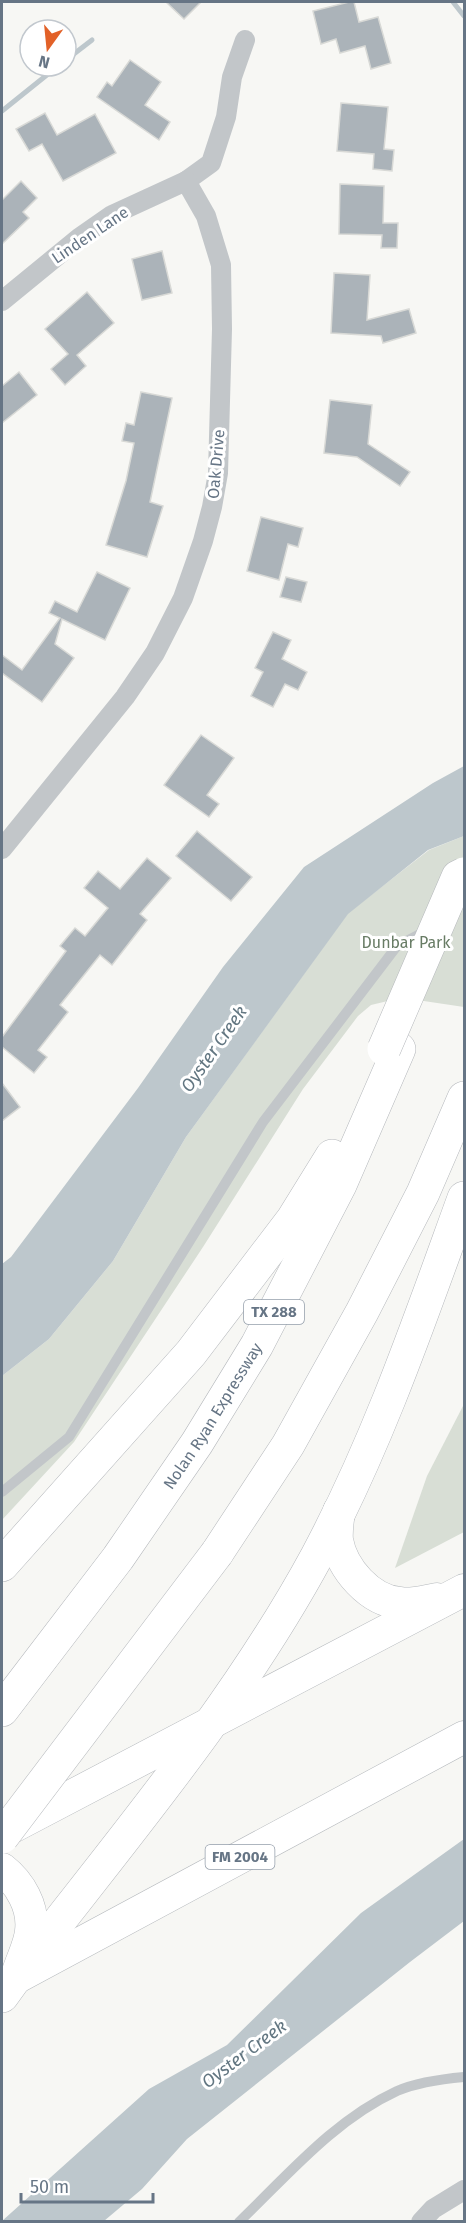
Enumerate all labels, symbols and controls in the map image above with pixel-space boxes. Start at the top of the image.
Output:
north arrow [18,18,78,78]
text: N [37,51,52,73]
street label: Linden Lane [48,202,132,268]
street label: Oak Drive [204,429,228,499]
park label: Dunbar Park [362,933,451,952]
water label: Oyster Creek [176,1001,252,1096]
road number: TX 288 [244,1300,304,1324]
street label: Nolan Ryan Expressway [159,1339,266,1492]
road number: FM 2004 [206,1845,274,1869]
water label: Oyster Creek [197,2015,291,2093]
scale bar [21,2166,153,2204]
text: 50 m [30,2176,69,2198]

